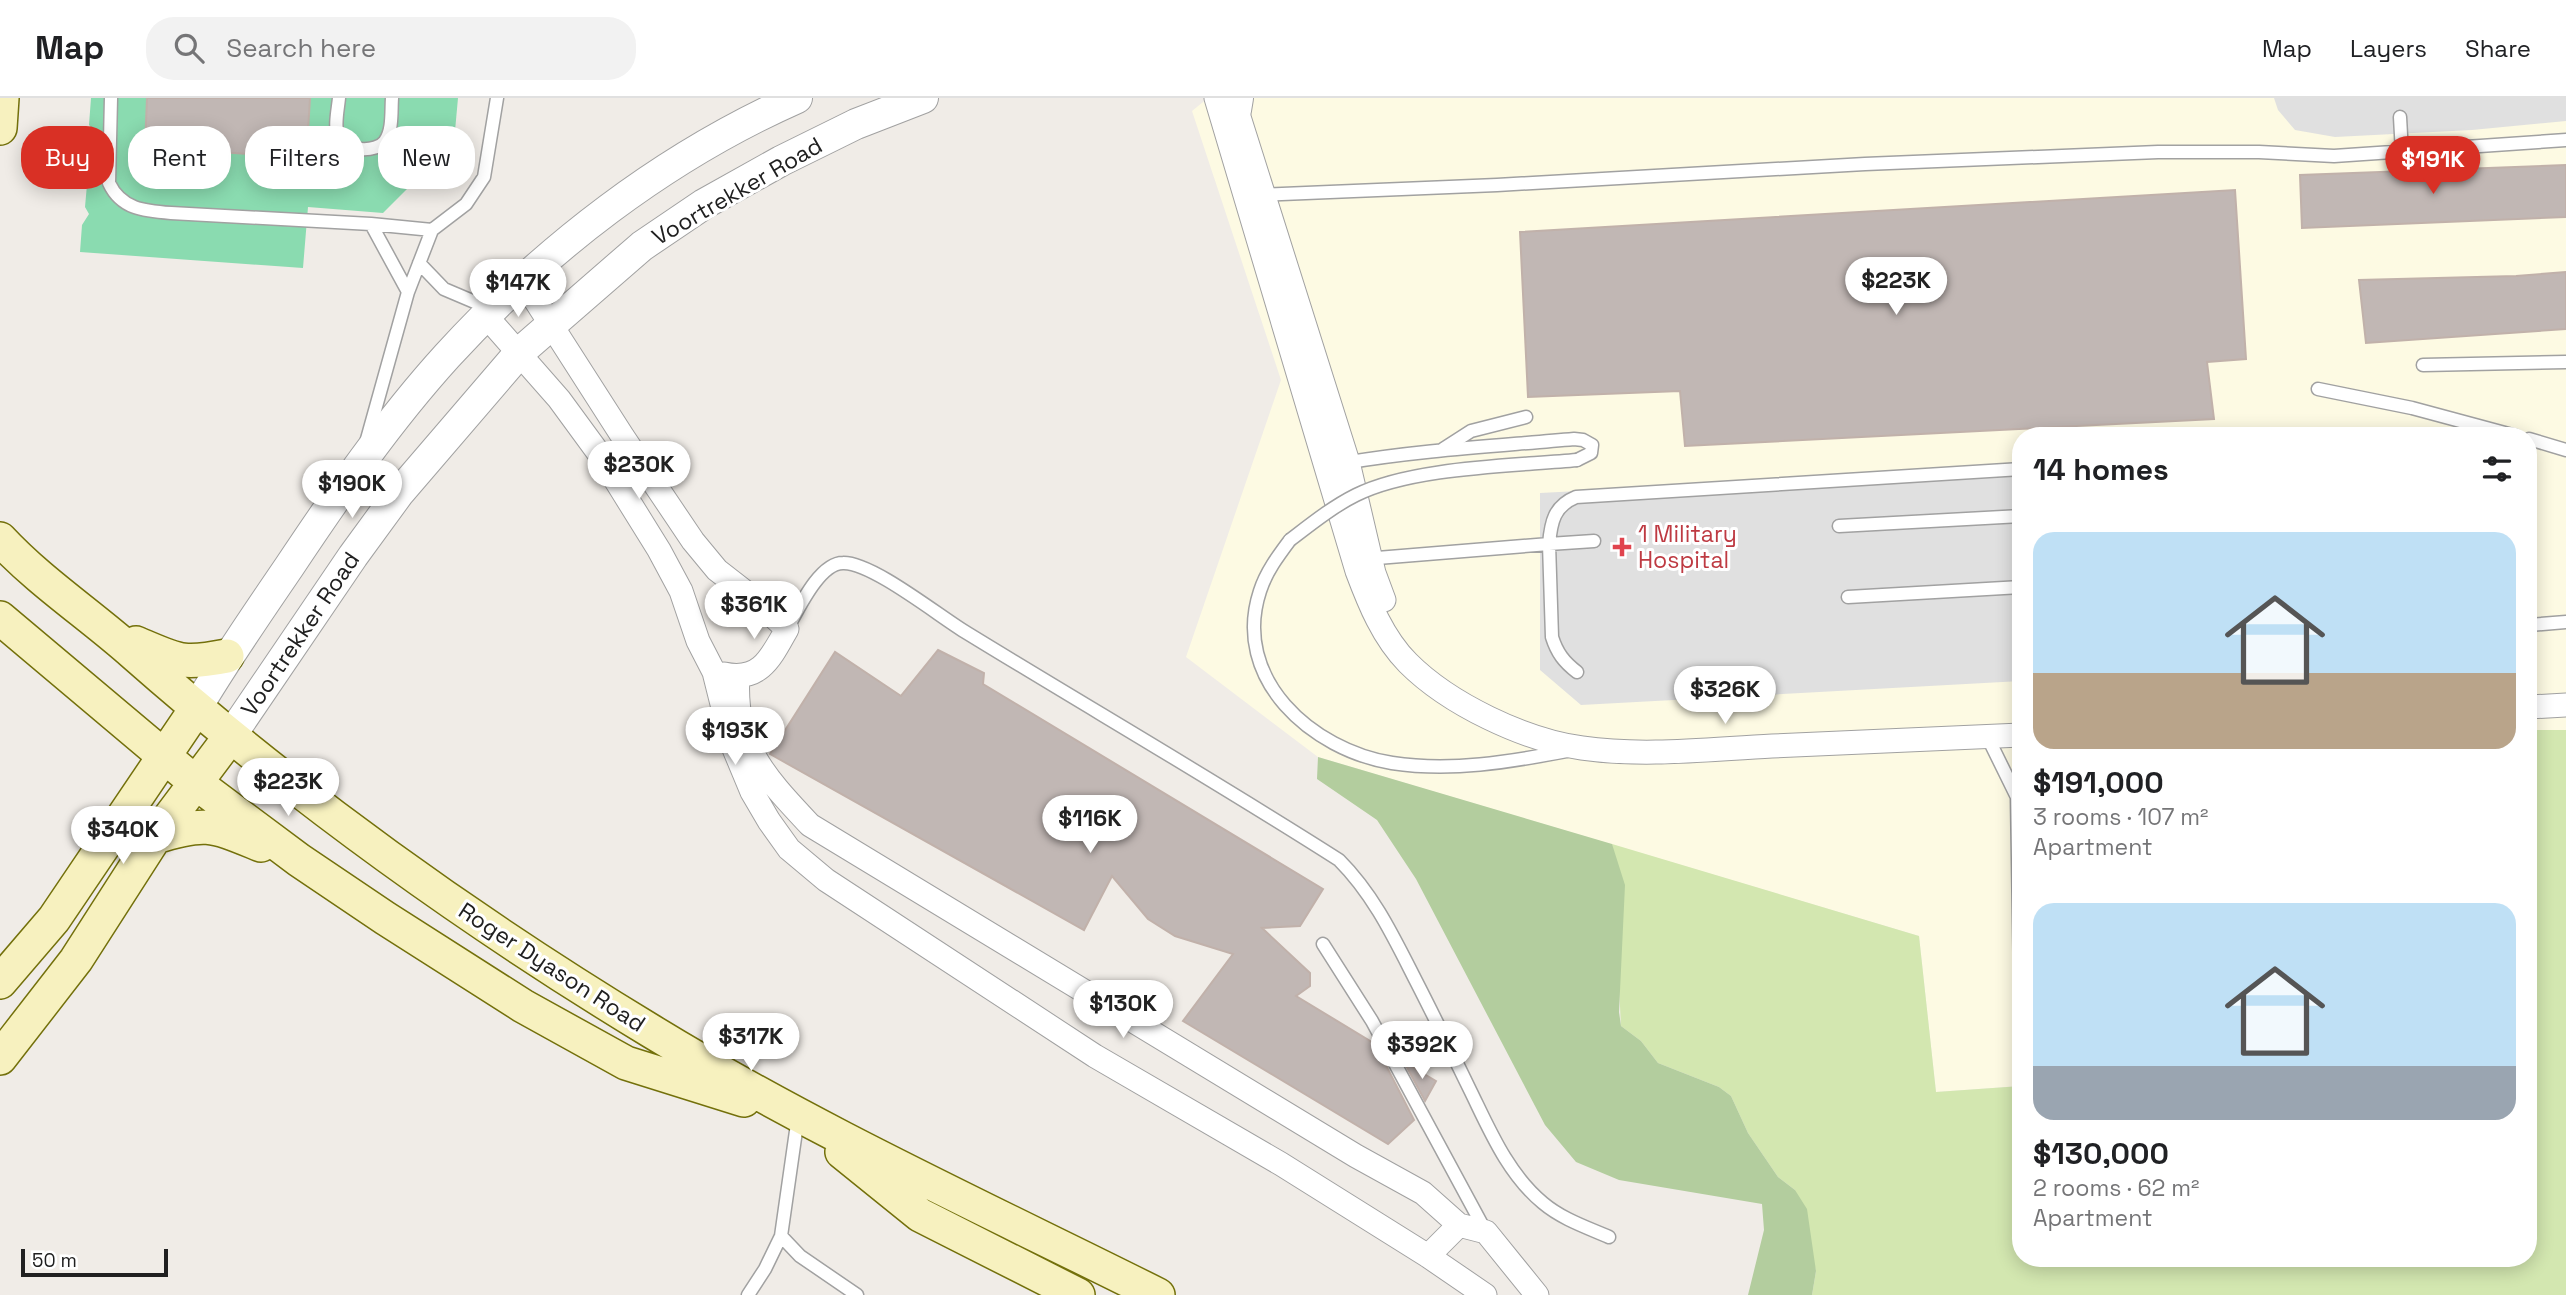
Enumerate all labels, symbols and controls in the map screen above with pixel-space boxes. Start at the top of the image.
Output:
search box [146,17,636,80]
text: Map [35,27,104,69]
icon: search [170,29,208,67]
text: Search here [226,31,376,65]
text: Map [2262,33,2312,64]
text: Layers [2350,33,2427,64]
text: Share [2465,33,2531,64]
chip: Buy [21,126,114,189]
chip: Rent [128,126,231,189]
chip: Filters [245,126,364,189]
chip: New [378,126,475,189]
street label: Voortrekker Road [646,130,828,252]
pin: $191K [2384,136,2482,196]
text: $191K [2401,144,2465,174]
pin: $223K [1847,258,1945,317]
pin: $147K [469,260,567,319]
text: $223K [1861,265,1931,295]
text: $147K [485,267,551,297]
pin: $230K [590,442,688,501]
text: $230K [604,449,674,479]
text: 14 homes [2033,450,2169,489]
icon: filters [2478,450,2516,488]
pin: $190K [303,460,401,520]
text: $190K [318,468,386,498]
place label: 1 Military Hospital [1638,519,1737,575]
marker: 1 Military Hospital [1612,537,1632,557]
street label: Voortrekker Road [234,546,366,722]
icon: home [2212,577,2338,703]
pin: $361K [705,582,803,641]
text: $361K [721,589,787,619]
pin: $326K [1676,666,1774,726]
text: $326K [1690,674,1760,704]
pin: $193K [686,708,784,767]
text: $193K [702,715,768,745]
pin: $223K [239,758,337,818]
text: $191,000 [2033,763,2164,802]
text: $223K [253,766,323,796]
pin: $116K [1041,796,1139,855]
text: 3 rooms · 107 m² [2033,802,2209,832]
text: $116K [1058,803,1122,833]
pin: $340K [74,806,172,866]
text: $340K [87,814,159,844]
text: Apartment [2033,832,2153,862]
street label: Roger Dyason Road [453,895,651,1039]
icon: home [2212,948,2338,1074]
pin: $130K [1074,981,1172,1040]
text: $130K [1089,988,1157,1018]
pin: $317K [702,1014,800,1073]
text: $317K [718,1021,784,1051]
pin: $392K [1373,1021,1471,1081]
text: $392K [1387,1029,1457,1059]
text: $130,000 [2033,1134,2169,1173]
text: 2 rooms · 62 m² [2033,1173,2199,1203]
text: Apartment [2033,1203,2153,1233]
scale bar [21,1246,168,1278]
text: 50 m [32,1248,77,1273]

